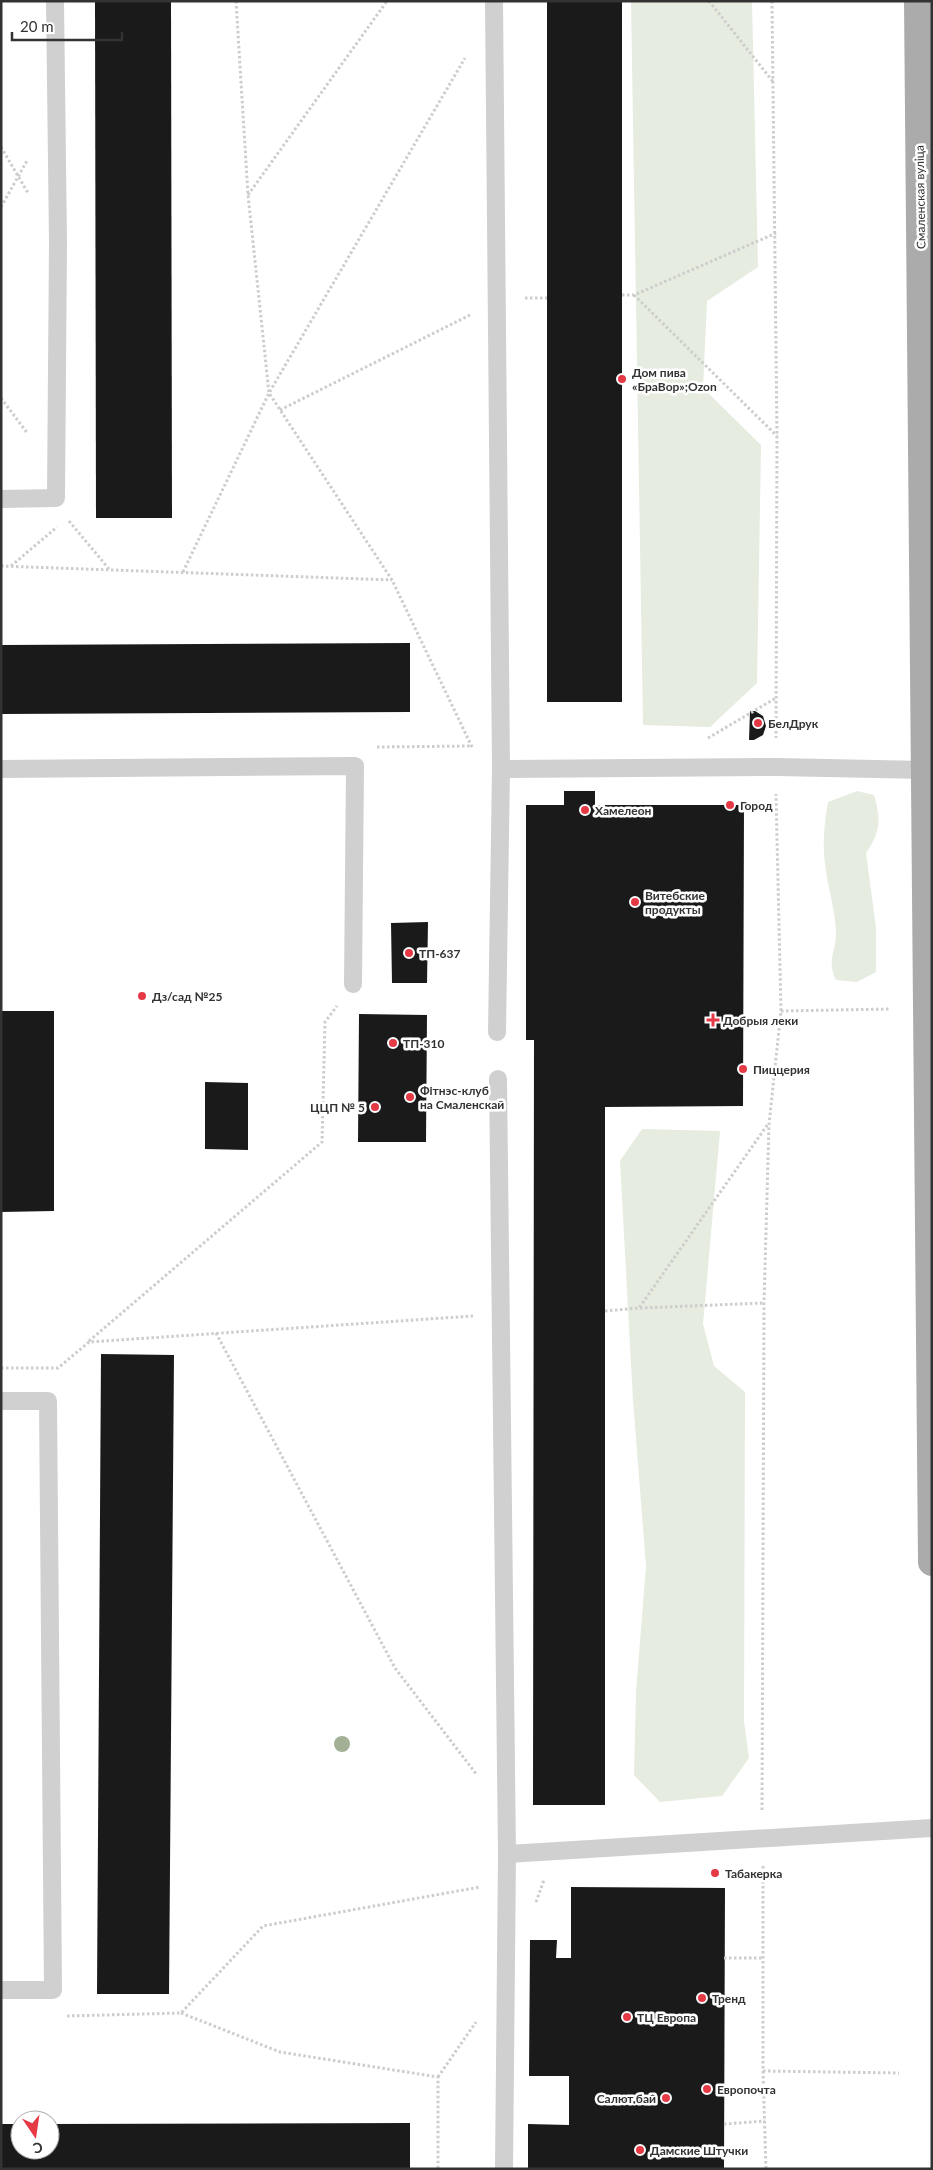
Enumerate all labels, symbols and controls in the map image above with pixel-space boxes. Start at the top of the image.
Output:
scale bar [12,10,122,42]
text: 20 m [20,17,54,35]
street label: Смаленская вуліца [912,145,928,249]
place label: Дом пива «БраВор»;Ozon [632,365,717,394]
marker: Дом пива «БраВор»;Ozon [616,373,628,385]
place label: БелДрук [768,716,819,731]
marker: БелДрук [752,717,764,729]
place label: Город [740,798,773,813]
marker: Город [724,799,736,811]
place label: Хамелеон [595,803,652,818]
marker: Хамелеон [579,804,591,816]
place label: Витебские продукты [645,888,706,917]
marker: Витебские продукты [629,896,641,908]
place label: ТП-637 [419,946,461,961]
marker: ТП-637 [403,947,415,959]
place label: Дз/сад №25 [152,989,223,1004]
marker: Дз/сад №25 [136,990,148,1002]
place label: Добрыя леки [723,1013,798,1028]
marker: Добрыя леки [707,1014,719,1026]
place label: ТП-310 [403,1036,445,1051]
marker: ТП-310 [387,1037,399,1049]
place label: Пиццерия [753,1062,810,1077]
marker: Пиццерия [737,1063,749,1075]
place label: Фітнэс-клуб на Смаленскай [420,1083,504,1112]
marker: Фітнэс-клуб на Смаленскай [404,1091,416,1103]
place label: ЦЦП № 5 [310,1100,365,1115]
marker: ЦЦП № 5 [369,1101,381,1113]
place label: Табакерка [725,1866,782,1881]
marker: Табакерка [709,1867,721,1879]
place label: Тренд [712,1991,746,2006]
marker: Тренд [696,1992,708,2004]
place label: ТЦ Европа [637,2010,696,2025]
marker: ТЦ Европа [621,2011,633,2023]
place label: Европочта [717,2082,776,2097]
marker: Европочта [701,2083,713,2095]
place label: Салют.бай [597,2091,656,2106]
marker: Салют.бай [660,2092,672,2104]
north arrow [10,2110,60,2160]
text: С [31,2139,44,2158]
place label: Дамские Штучки [650,2143,748,2158]
marker: Дамские Штучки [634,2144,646,2156]

